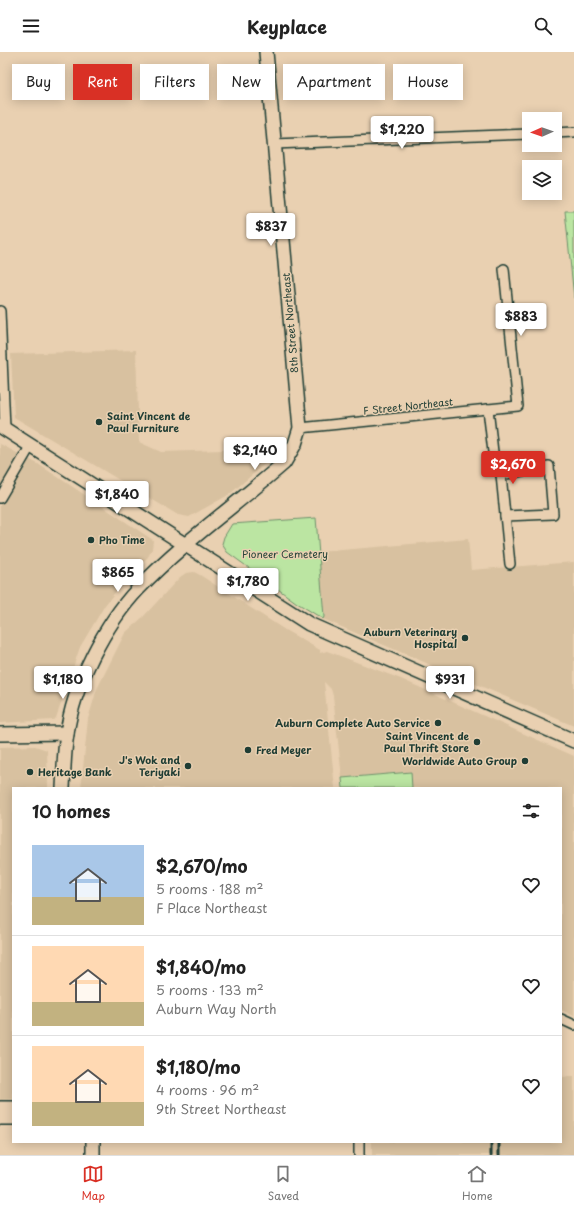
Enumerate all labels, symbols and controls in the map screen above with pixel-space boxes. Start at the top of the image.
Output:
text: Keyplace [247,13,327,40]
icon: menu [20,15,42,37]
icon: search [532,15,554,37]
chip: Buy [12,64,65,100]
chip: Rent [73,64,132,100]
chip: Filters [140,64,209,100]
chip: New [217,64,275,100]
chip: Apartment [283,64,385,100]
chip: House [393,64,463,100]
north arrow [522,112,562,152]
map controls [522,112,562,200]
pin: $1,220 [369,116,435,150]
text: $1,220 [380,119,424,138]
button: layers [522,160,562,200]
pin: $837 [247,213,295,247]
text: $837 [255,216,287,235]
street label: 8th Street Northeast [278,272,301,374]
pin: $883 [497,303,545,337]
text: $883 [505,306,537,325]
street label: F Street Northeast [362,393,454,418]
place label: Saint Vincent de Paul Furniture [107,408,191,435]
marker: Saint Vincent de Paul Furniture [94,417,104,427]
pin: $2,140 [222,437,288,471]
text: $2,140 [233,440,277,459]
pin: $2,670 [480,451,546,485]
text: $2,670 [490,454,536,473]
pin: $1,840 [84,481,150,515]
text: $1,840 [95,484,139,503]
place label: Pho Time [99,532,145,547]
marker: Pho Time [86,535,96,545]
park label: Pioneer Cemetery [242,546,328,561]
pin: $865 [94,559,142,593]
text: $865 [101,562,135,581]
pin: $1,780 [215,568,281,602]
text: $1,780 [227,571,269,590]
place label: Auburn Veterinary Hospital [364,624,457,651]
marker: Auburn Veterinary Hospital [460,633,470,643]
pin: $1,180 [30,666,96,700]
pin: $931 [426,666,474,700]
text: $1,180 [43,669,83,688]
text: $931 [435,669,465,688]
place label: Auburn Complete Auto Service [275,715,431,730]
marker: Auburn Complete Auto Service [433,718,443,728]
place label: Saint Vincent de Paul Thrift Store [384,728,470,755]
marker: Saint Vincent de Paul Thrift Store [472,737,482,747]
place label: Fred Meyer [256,742,312,757]
marker: Fred Meyer [243,745,253,755]
place label: J's Wok and Teriyaki [119,752,180,779]
place label: Worldwide Auto Group [402,753,517,768]
marker: Worldwide Auto Group [520,756,530,766]
marker: J's Wok and Teriyaki [183,761,193,771]
place label: Heritage Bank [38,764,112,779]
marker: Heritage Bank [25,767,35,777]
text: 10 homes [32,798,110,824]
icon: filters [520,800,542,822]
text: $2,670/mo [156,853,248,879]
icon: home [64,861,112,909]
icon: heart [520,874,542,896]
text: 5 rooms · 188 m² [156,879,264,898]
text: F Place Northeast [156,898,267,917]
text: $1,840/mo [156,954,246,980]
icon: home [64,962,112,1010]
icon: heart [520,975,542,997]
text: 5 rooms · 133 m² [156,980,264,999]
text: Auburn Way North [156,999,277,1018]
text: $1,180/mo [156,1054,240,1080]
icon: home [64,1062,112,1110]
icon: heart [520,1075,542,1097]
text: 4 rooms · 96 m² [156,1080,259,1099]
text: 9th Street Northeast [156,1099,286,1118]
tab: Map [81,1163,105,1204]
tab: Saved [268,1163,299,1204]
tab: Home [462,1163,493,1204]

